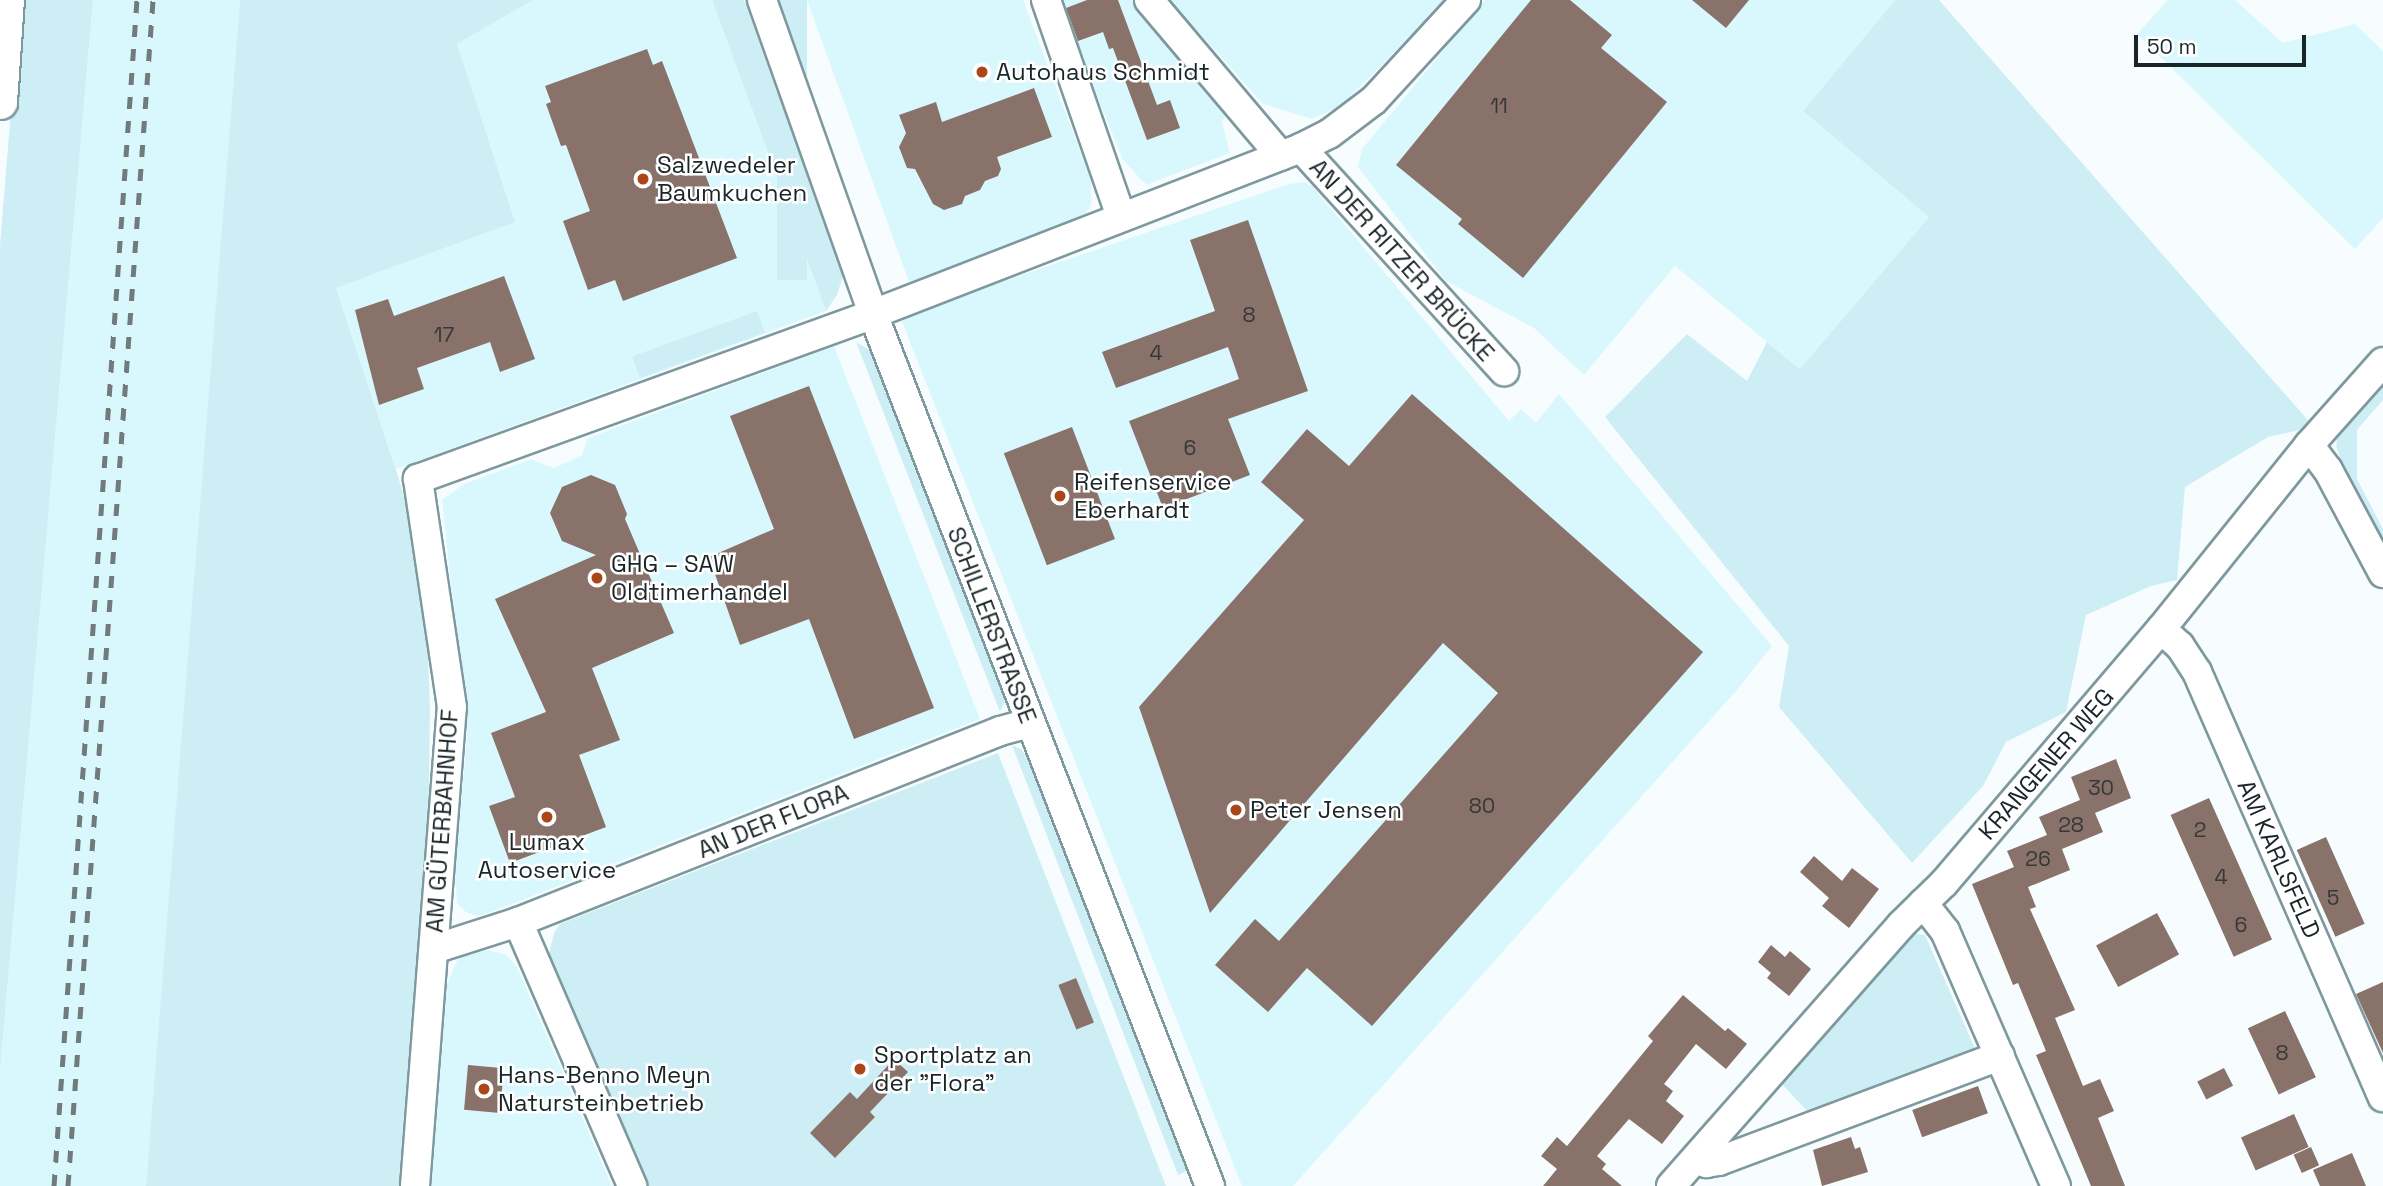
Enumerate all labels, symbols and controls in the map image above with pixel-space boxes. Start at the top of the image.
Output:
scale bar [2138,21,2310,65]
text: 50 m [2147,33,2197,60]
place label: Autohaus Schmidt [996,58,1210,86]
marker: Autohaus Schmidt [974,64,990,80]
house number: 11 [1490,93,1508,119]
place label: Salzwedeler Baumkuchen [657,151,807,207]
street label: AN DER RITZER BRÜCKE [1304,153,1500,367]
marker: Salzwedeler Baumkuchen [635,171,651,187]
house number: 8 [1242,302,1256,328]
house number: 17 [434,322,454,348]
house number: 4 [1149,340,1163,366]
house number: 6 [1184,435,1196,461]
place label: Reifenservice Eberhardt [1074,468,1231,524]
marker: Reifenservice Eberhardt [1052,488,1068,504]
street label: SCHILLERSTRASSE [941,523,1043,727]
place label: GHG – SAW Oldtimerhandel [611,550,788,606]
marker: GHG – SAW Oldtimerhandel [589,570,605,586]
street label: KRANGENER WEG [1972,682,2120,846]
street label: AM GÜTERBAHNHOF [420,708,464,934]
house number: 30 [2088,775,2114,801]
street label: AM KARLSFELD [2231,775,2327,943]
street label: AN DER FLORA [693,778,853,864]
house number: 80 [1469,793,1495,819]
place label: Peter Jensen [1250,796,1402,824]
marker: Peter Jensen [1228,802,1244,818]
marker: Lumax Autoservice [539,809,555,825]
house number: 28 [2058,812,2084,838]
house number: 2 [2194,817,2206,843]
place label: Lumax Autoservice [478,828,616,884]
house number: 26 [2025,846,2051,872]
house number: 4 [2214,864,2228,890]
house number: 5 [2327,885,2339,911]
house number: 6 [2235,912,2247,938]
house number: 8 [2275,1040,2289,1066]
place label: Sportplatz an der "Flora" [874,1041,1032,1097]
place label: Hans-Benno Meyn Natursteinbetrieb [498,1061,711,1117]
marker: Sportplatz an der "Flora" [852,1061,868,1077]
marker: Hans-Benno Meyn Natursteinbetrieb [476,1081,492,1097]

